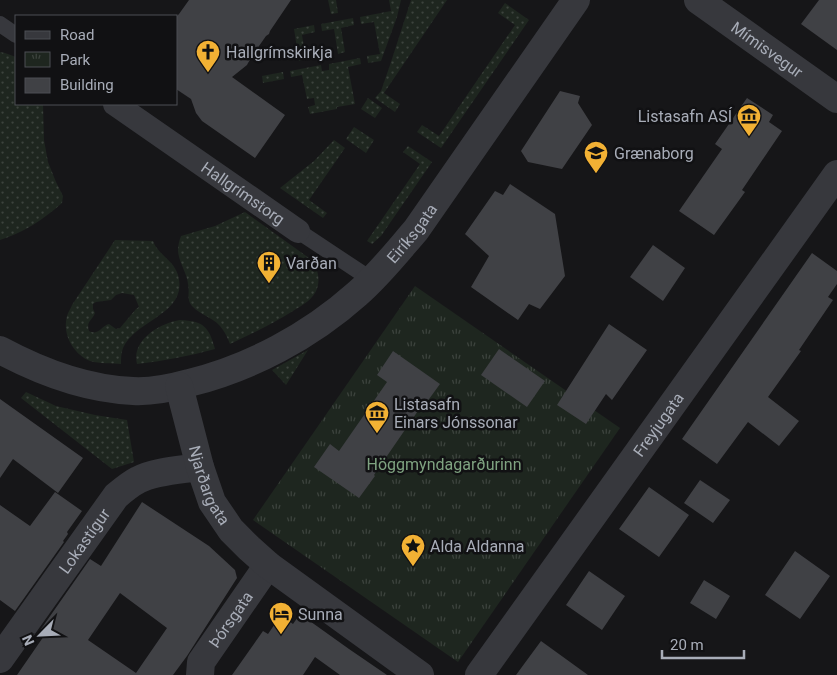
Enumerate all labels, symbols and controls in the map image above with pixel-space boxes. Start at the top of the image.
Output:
legend [15,15,178,105]
street label: Mímisvegur [728,17,807,82]
text: Road [60,26,94,44]
church icon: Hallgrímskirkja [195,39,221,73]
place label: Hallgrímskirkja [226,43,333,62]
text: Park [60,51,91,69]
text: Building [60,76,114,94]
museum icon: Listasafn ASÍ [736,103,762,137]
place label: Listasafn ASÍ [638,107,733,126]
school or university icon: Grænaborg [583,140,609,174]
place label: Grænaborg [614,144,694,163]
street label: Hallgrímstorg [198,157,288,228]
street label: Eiríksgata [383,200,441,267]
building icon: Varðan [256,250,282,284]
place label: Varðan [286,254,337,273]
street label: Freyjugata [629,389,687,460]
place label: Listasafn Einars Jónssonar [394,395,518,432]
museum icon: Listasafn Einars Jónssonar [364,400,390,434]
street label: Njarðargata [185,443,234,528]
park label: Höggmyndagarðurinn [367,455,521,474]
street label: Lokastígur [55,504,114,577]
place icon: Alda Aldanna [400,533,426,567]
place label: Alda Aldanna [430,537,524,556]
street label: Þórsgata [205,588,257,651]
hotel icon: Sunna [268,601,294,635]
place label: Sunna [298,605,343,624]
north arrow [15,610,65,660]
scale bar [662,628,744,660]
text: N [19,633,37,648]
text: 20 m [670,636,704,654]

